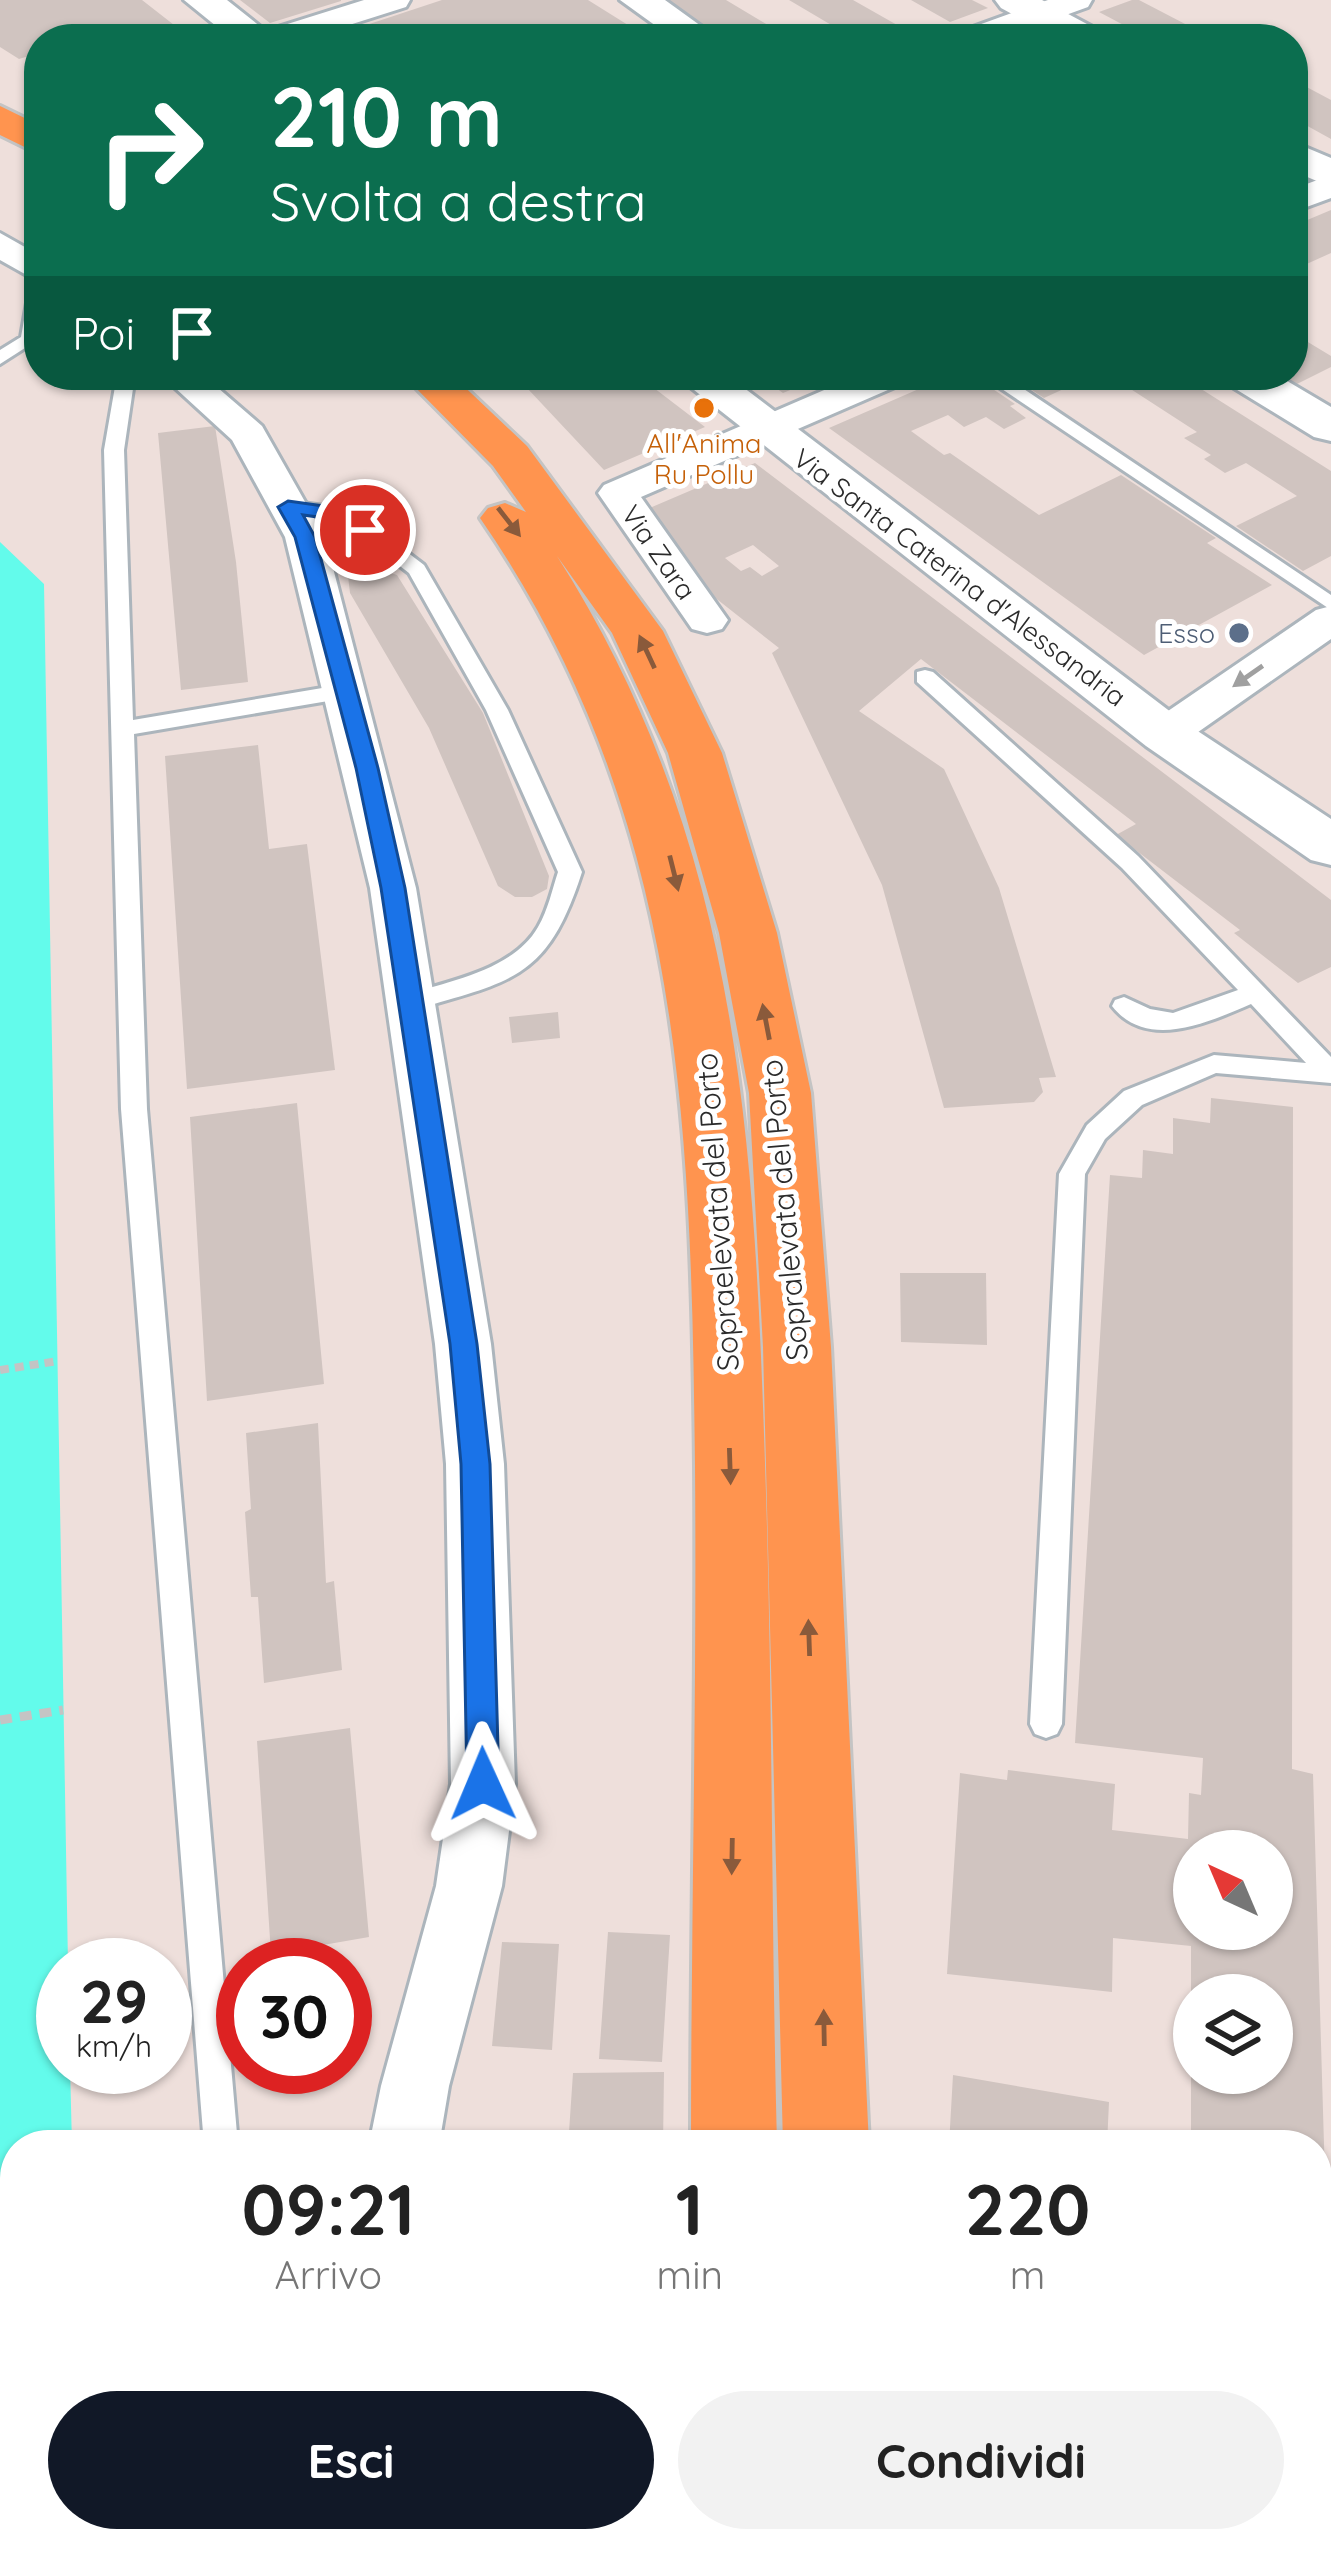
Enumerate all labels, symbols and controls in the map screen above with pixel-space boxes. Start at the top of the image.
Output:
text: 210 m [270,63,503,168]
icon: right [72,72,228,228]
text: Svolta a destra [270,167,647,235]
icon: arrive [159,300,225,366]
text: Poi [72,305,135,361]
marker: All'Anima Ru Pollu [691,395,717,421]
place label: All'Anima Ru Pollu [647,426,761,491]
street label: Via Santa Caterina d'Alessandria [787,441,1133,713]
pin [314,479,416,581]
icon: arrive [332,497,398,563]
street label: Via Zara [614,498,704,606]
one-way arrow [496,507,521,538]
place label: Esso [1158,616,1215,650]
marker: Esso [1226,620,1252,646]
one-way arrow [637,634,657,669]
one-way arrow [1232,664,1264,687]
one-way arrow [665,855,684,892]
one-way arrow [755,1003,774,1041]
street label: Sopraelevata del Porto [687,1052,747,1372]
street label: Sopralevata del Porto [752,1058,816,1362]
one-way arrow [721,1448,740,1486]
one-way arrow [799,1618,818,1656]
position arrow [420,1721,546,1847]
north arrow [1173,1830,1293,1950]
map controls [1173,1830,1293,2094]
one-way arrow [722,1838,741,1876]
speed limit sign: 30 [216,1938,372,2094]
text: 29 [80,1963,148,2038]
button: layers [1173,1974,1293,2094]
one-way arrow [814,2008,833,2046]
text: km/h [76,2027,152,2065]
text: 09:21 [241,2163,415,2253]
text: 1 [676,2163,704,2253]
text: 220 [964,2163,1091,2253]
text: Arrivo [274,2250,382,2299]
text: min [657,2250,723,2299]
text: m [1010,2250,1045,2299]
button: Esci [48,2391,654,2529]
button: Condividi [678,2391,1284,2529]

